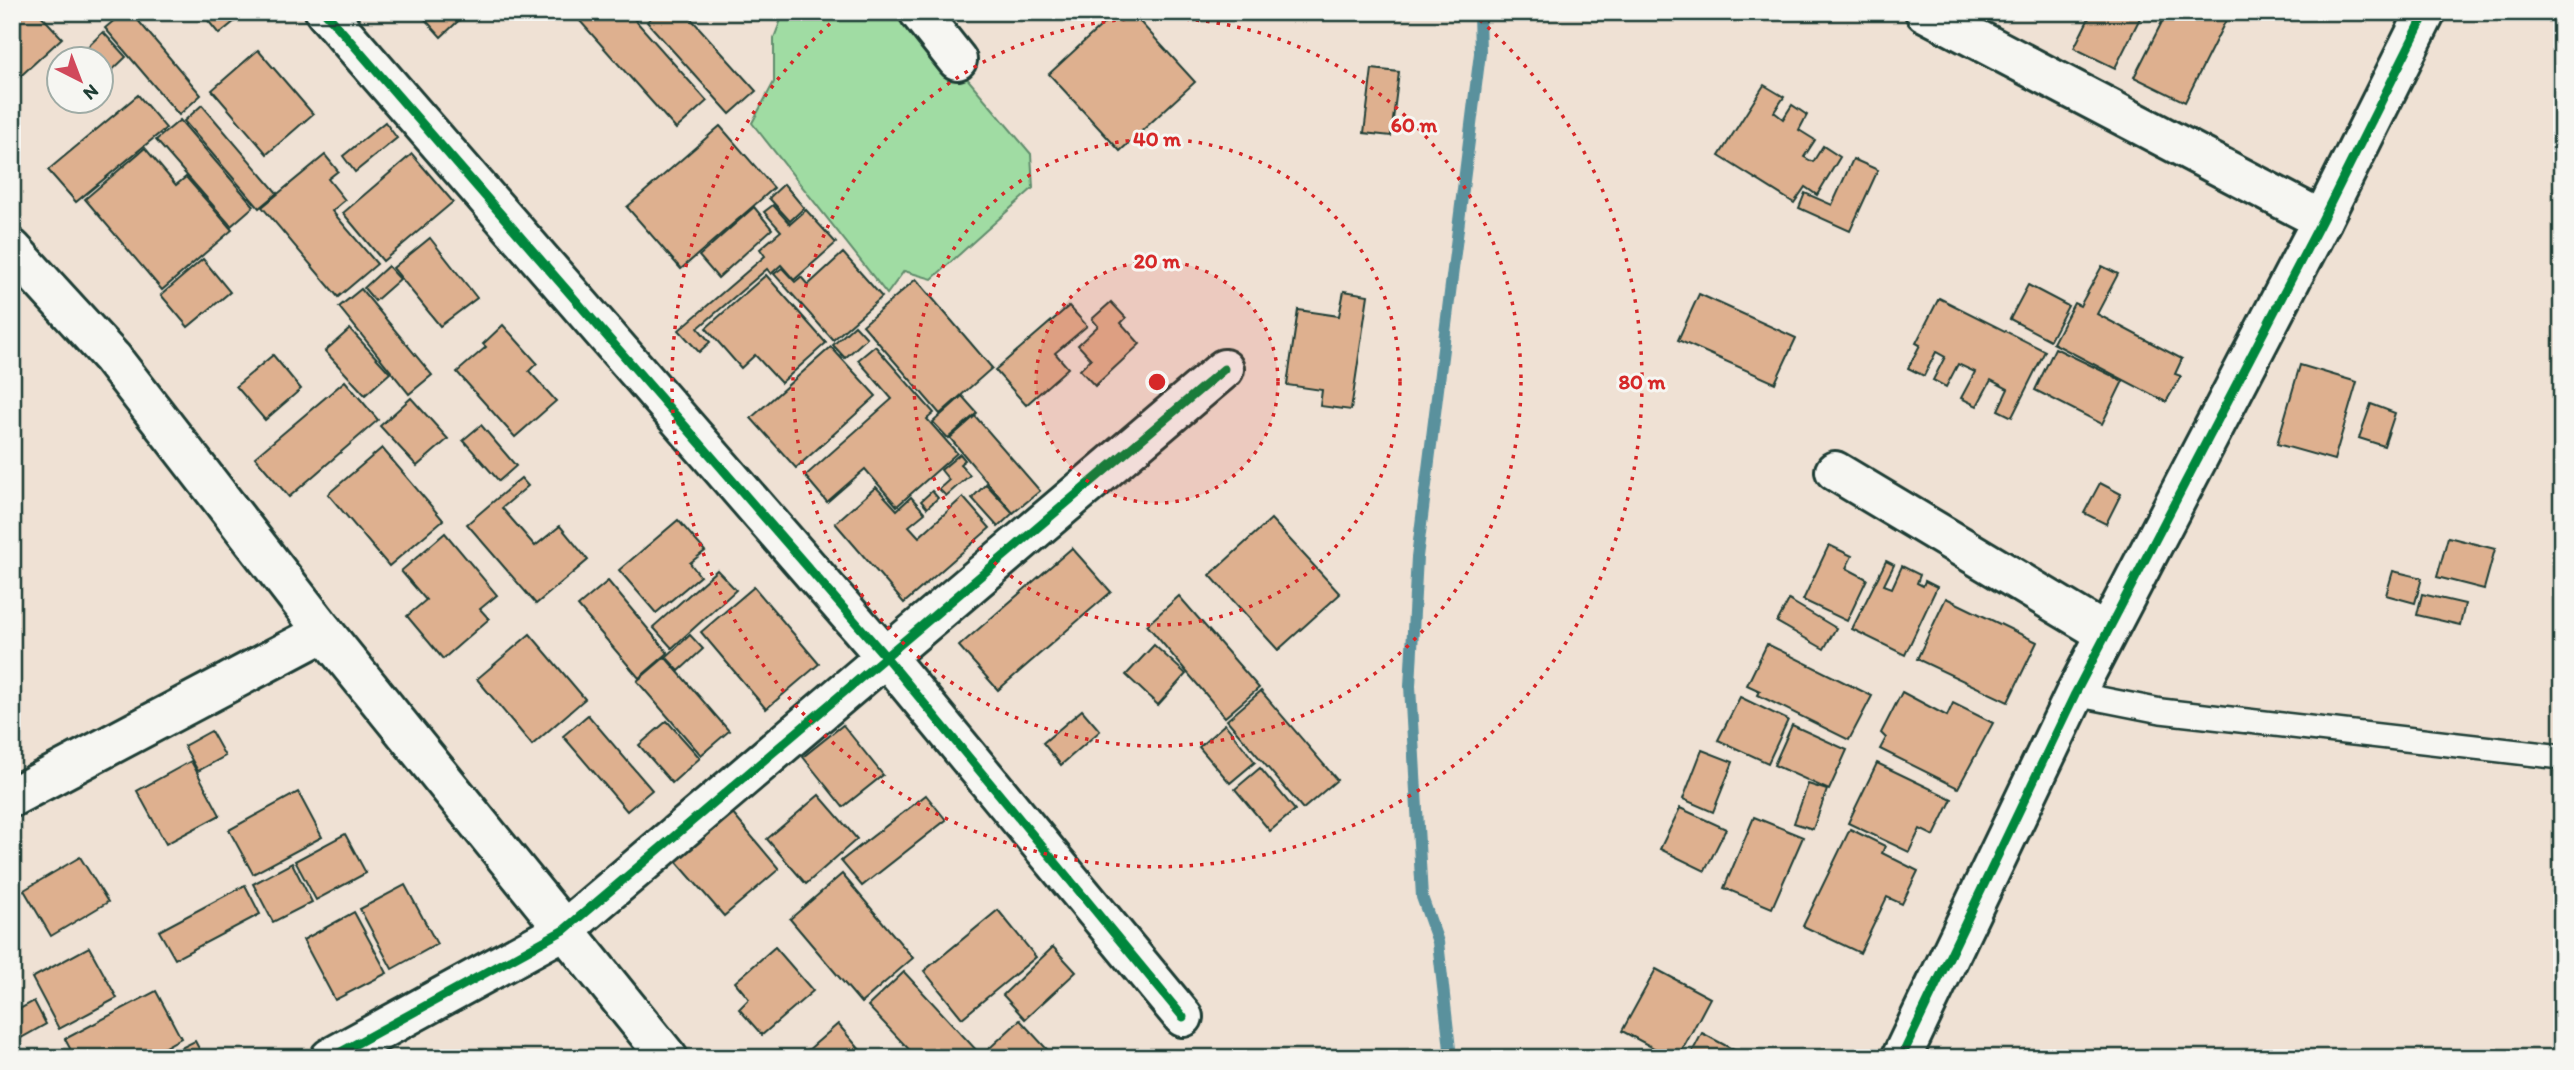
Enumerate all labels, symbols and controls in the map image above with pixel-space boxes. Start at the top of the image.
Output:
north arrow [46,46,116,116]
text: N [79,79,104,105]
text: 60 m [1391,112,1438,137]
text: 40 m [1133,126,1181,151]
text: 20 m [1134,248,1181,273]
text: 80 m [1619,369,1666,394]
centre of rings [1145,370,1169,394]

